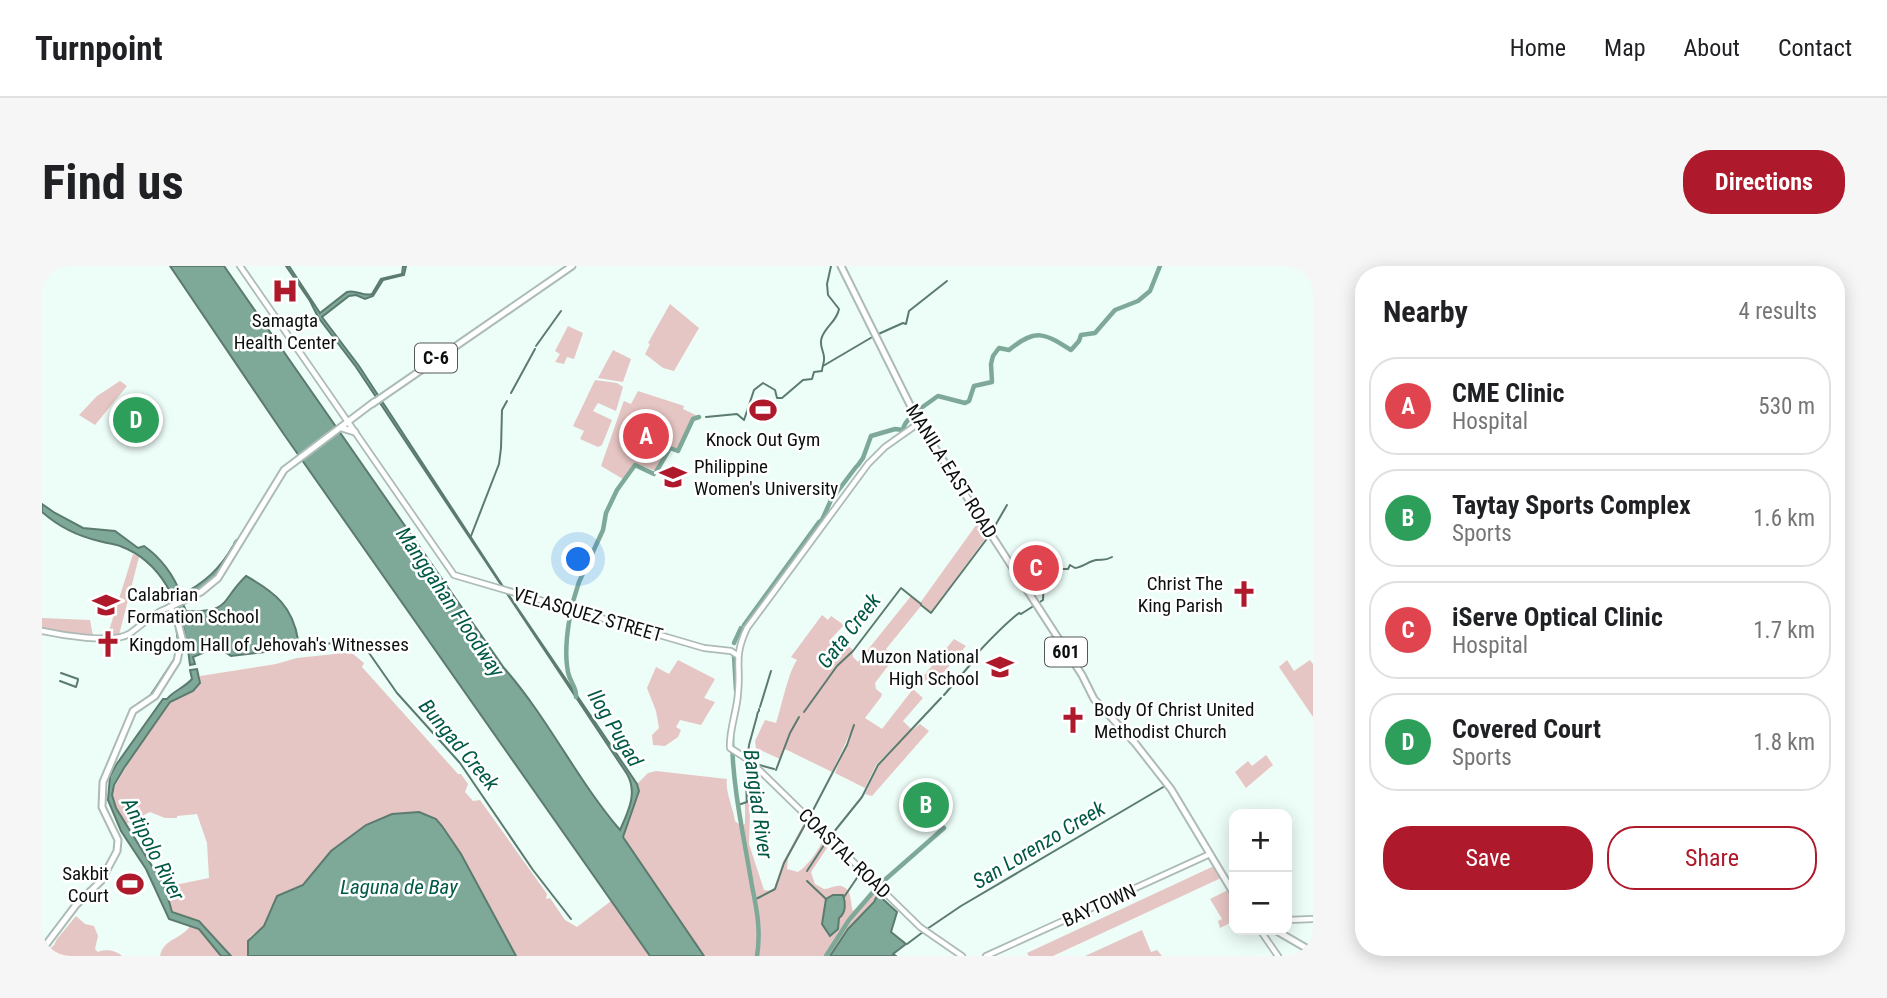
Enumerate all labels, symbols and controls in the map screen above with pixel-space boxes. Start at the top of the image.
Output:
text: Turnpoint [35,29,163,68]
text: Home [1510,34,1566,62]
text: Map [1604,34,1646,62]
text: About [1684,34,1740,62]
text: Contact [1778,34,1852,62]
button: Directions [1683,150,1845,214]
text: Find us [42,154,184,211]
hospital icon: Samagta Health Center [270,276,300,306]
text: Nearby [1383,294,1468,329]
text: 4 results [1739,298,1817,325]
place label: Samagta Health Center [234,309,336,354]
road number: C-6 [415,344,457,372]
text: CME Clinic [1452,378,1565,408]
text: A [1401,393,1415,420]
text: 530 m [1758,393,1815,420]
pin: D [113,394,159,446]
sports icon: Knock Out Gym [748,395,778,425]
street label: MANILA EAST ROAD [901,400,1002,543]
text: Hospital [1452,408,1528,435]
pin: A [623,410,669,462]
place label: Knock Out Gym [706,428,820,451]
place label: Philippine Women's University [694,455,838,500]
school or university icon: Philippine Women's University [658,462,688,492]
text: Taytay Sports Complex [1452,490,1691,520]
text: B [1402,505,1414,532]
text: 1.6 km [1753,505,1815,532]
text: Sports [1452,520,1512,547]
water label: Manggahan Floodway [391,523,509,682]
your location [561,542,595,576]
pin: C [1013,542,1059,594]
place label: Christ The King Parish [1138,572,1223,617]
church icon: Christ The King Parish [1229,579,1259,609]
street label: VELASQUEZ STREET [510,582,666,647]
place label: Calabrian Formation School [127,583,259,628]
water label: Gata Creek [812,588,886,673]
school or university icon: Calabrian Formation School [91,590,121,620]
text: iServe Optical Clinic [1452,602,1663,632]
text: C [1401,617,1415,644]
text: 1.7 km [1753,617,1815,644]
church icon: Kingdom Hall of Jehovah's Witnesses [93,629,123,659]
text: Hospital [1452,632,1528,659]
place label: Kingdom Hall of Jehovah's Witnesses [129,633,409,656]
road number: 601 [1045,638,1087,666]
place label: Muzon National High School [861,645,979,690]
school or university icon: Muzon National High School [985,652,1015,682]
water label: Ilog Pugad [583,685,648,772]
water label: Bungad Creek [414,695,505,796]
place label: Body Of Christ United Methodist Church [1094,698,1254,743]
church icon: Body Of Christ United Methodist Church [1058,705,1088,735]
text: Covered Court [1452,714,1601,744]
text: D [1402,729,1415,756]
text: 1.8 km [1753,729,1815,756]
text: Sports [1452,744,1512,771]
water label: Bangiad River [738,748,778,861]
pin: B [903,779,949,831]
water label: Antipolo River [116,793,189,905]
water label: San Lorenzo Creek [969,796,1110,894]
street label: COASTAL ROAD [794,804,896,903]
map controls [1229,809,1292,935]
button: + [1229,809,1292,872]
button: Save [1383,826,1593,890]
button: Share [1607,826,1817,890]
place label: Sakbit Court [62,862,109,907]
sports icon: Sakbit Court [115,869,145,899]
button: − [1229,872,1292,935]
water label: Laguna de Bay [340,875,458,899]
street label: BAYTOWN [1059,879,1139,932]

